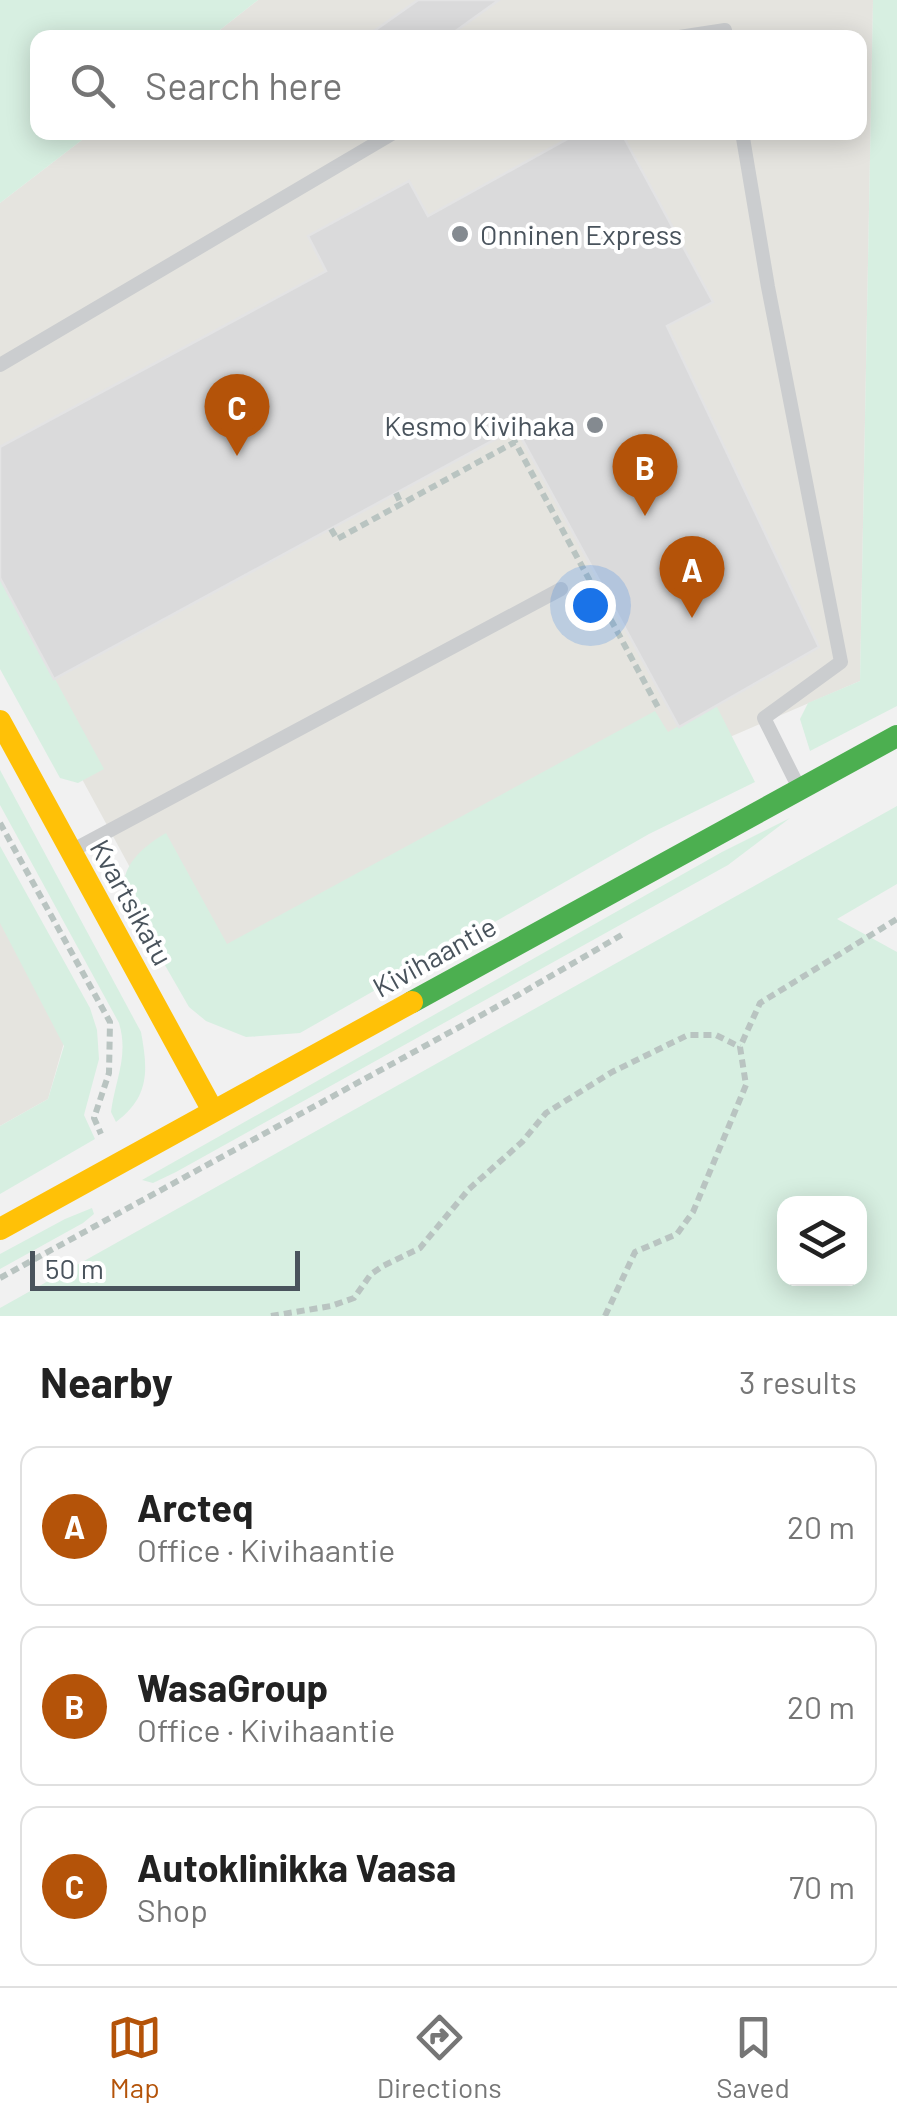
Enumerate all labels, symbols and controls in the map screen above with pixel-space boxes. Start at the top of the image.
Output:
search box [30,30,867,140]
icon: search [65,58,120,113]
text: Search here [145,62,343,108]
place label: Onninen Express [480,217,682,251]
marker: Onninen Express [449,223,471,245]
pin: C [204,374,270,456]
place label: Kesmo Kivihaka [384,408,575,442]
marker: Kesmo Kivihaka [584,414,606,436]
pin: B [612,434,678,516]
pin: A [660,536,724,618]
your location [565,580,616,631]
street label: Kvartsikatu [84,833,180,971]
street label: Kivihaantie [366,908,502,1004]
map controls [777,1196,867,1286]
button: layers [777,1196,867,1286]
scale bar [30,1246,300,1290]
text: 50 m [45,1251,104,1285]
text: Nearby [40,1356,173,1406]
text: 3 results [739,1362,857,1400]
text: Arcteq [137,1484,253,1530]
text: A [64,1507,85,1545]
text: 20 m [787,1507,855,1545]
text: Office · Kivihaantie [137,1530,395,1568]
text: WasaGroup [137,1664,328,1710]
text: B [65,1687,84,1725]
text: 20 m [787,1687,855,1725]
text: Office · Kivihaantie [137,1710,395,1748]
text: Autoklinikka Vaasa [137,1844,456,1890]
text: C [65,1867,84,1905]
text: 70 m [789,1867,855,1905]
text: Shop [137,1890,208,1928]
tab: Map [107,2010,162,2104]
tab: Directions [377,2010,502,2104]
tab: Saved [716,2010,790,2104]

